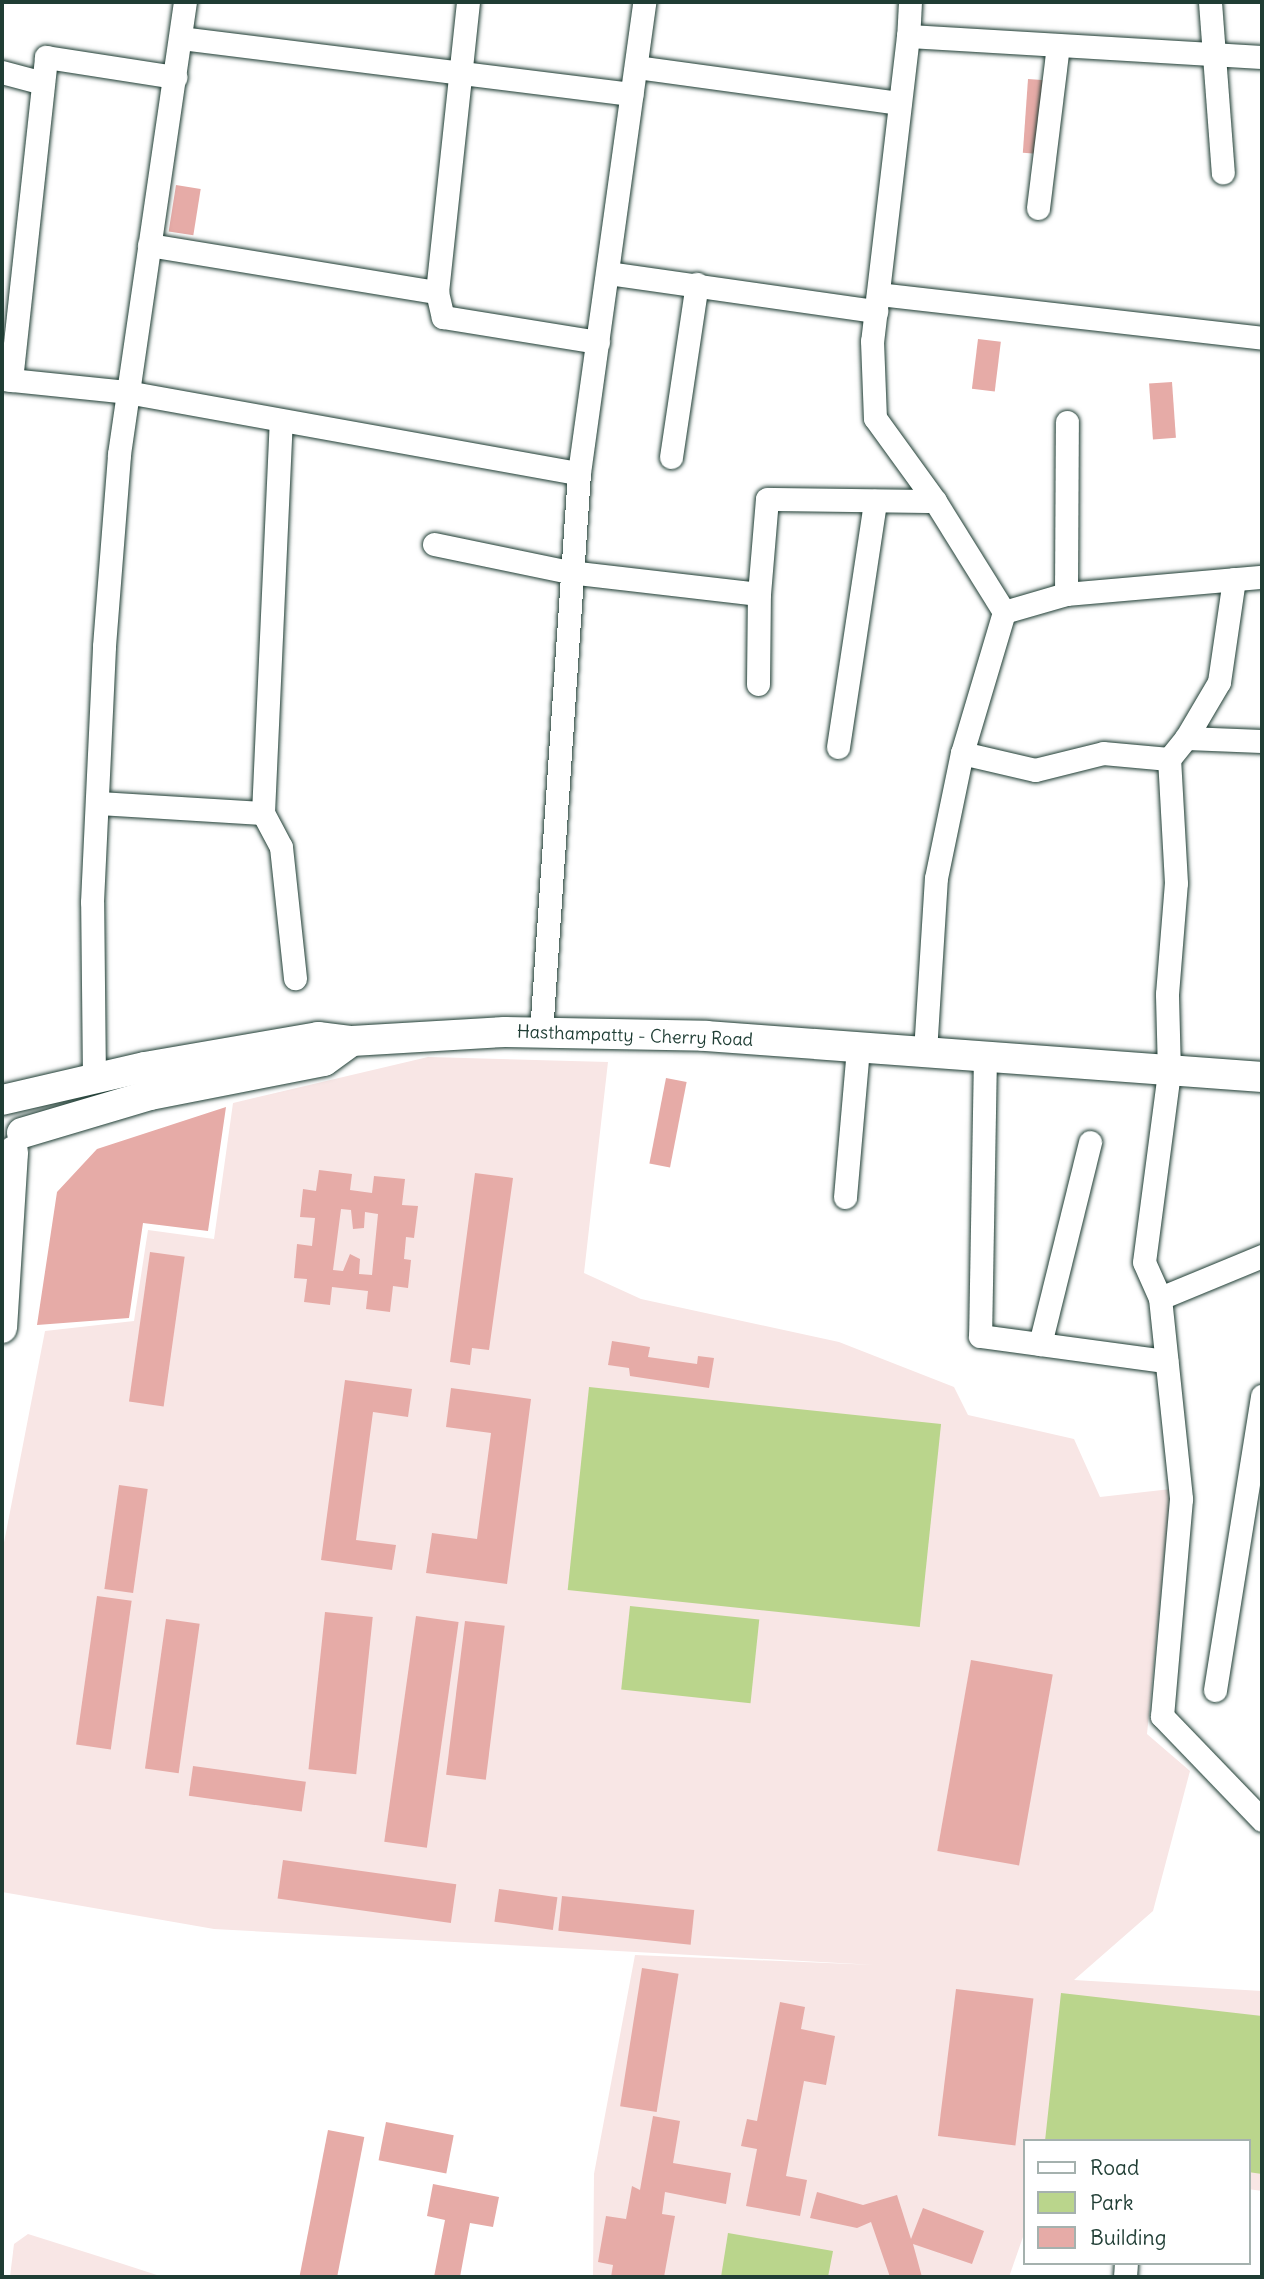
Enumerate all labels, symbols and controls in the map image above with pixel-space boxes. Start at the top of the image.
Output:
street label: Hasthampatty - Cherry Road [516,1021,754,1051]
legend [1023,2139,1250,2265]
text: Road [1090,2154,1139,2181]
text: Park [1090,2189,1133,2216]
text: Building [1090,2224,1166,2251]

